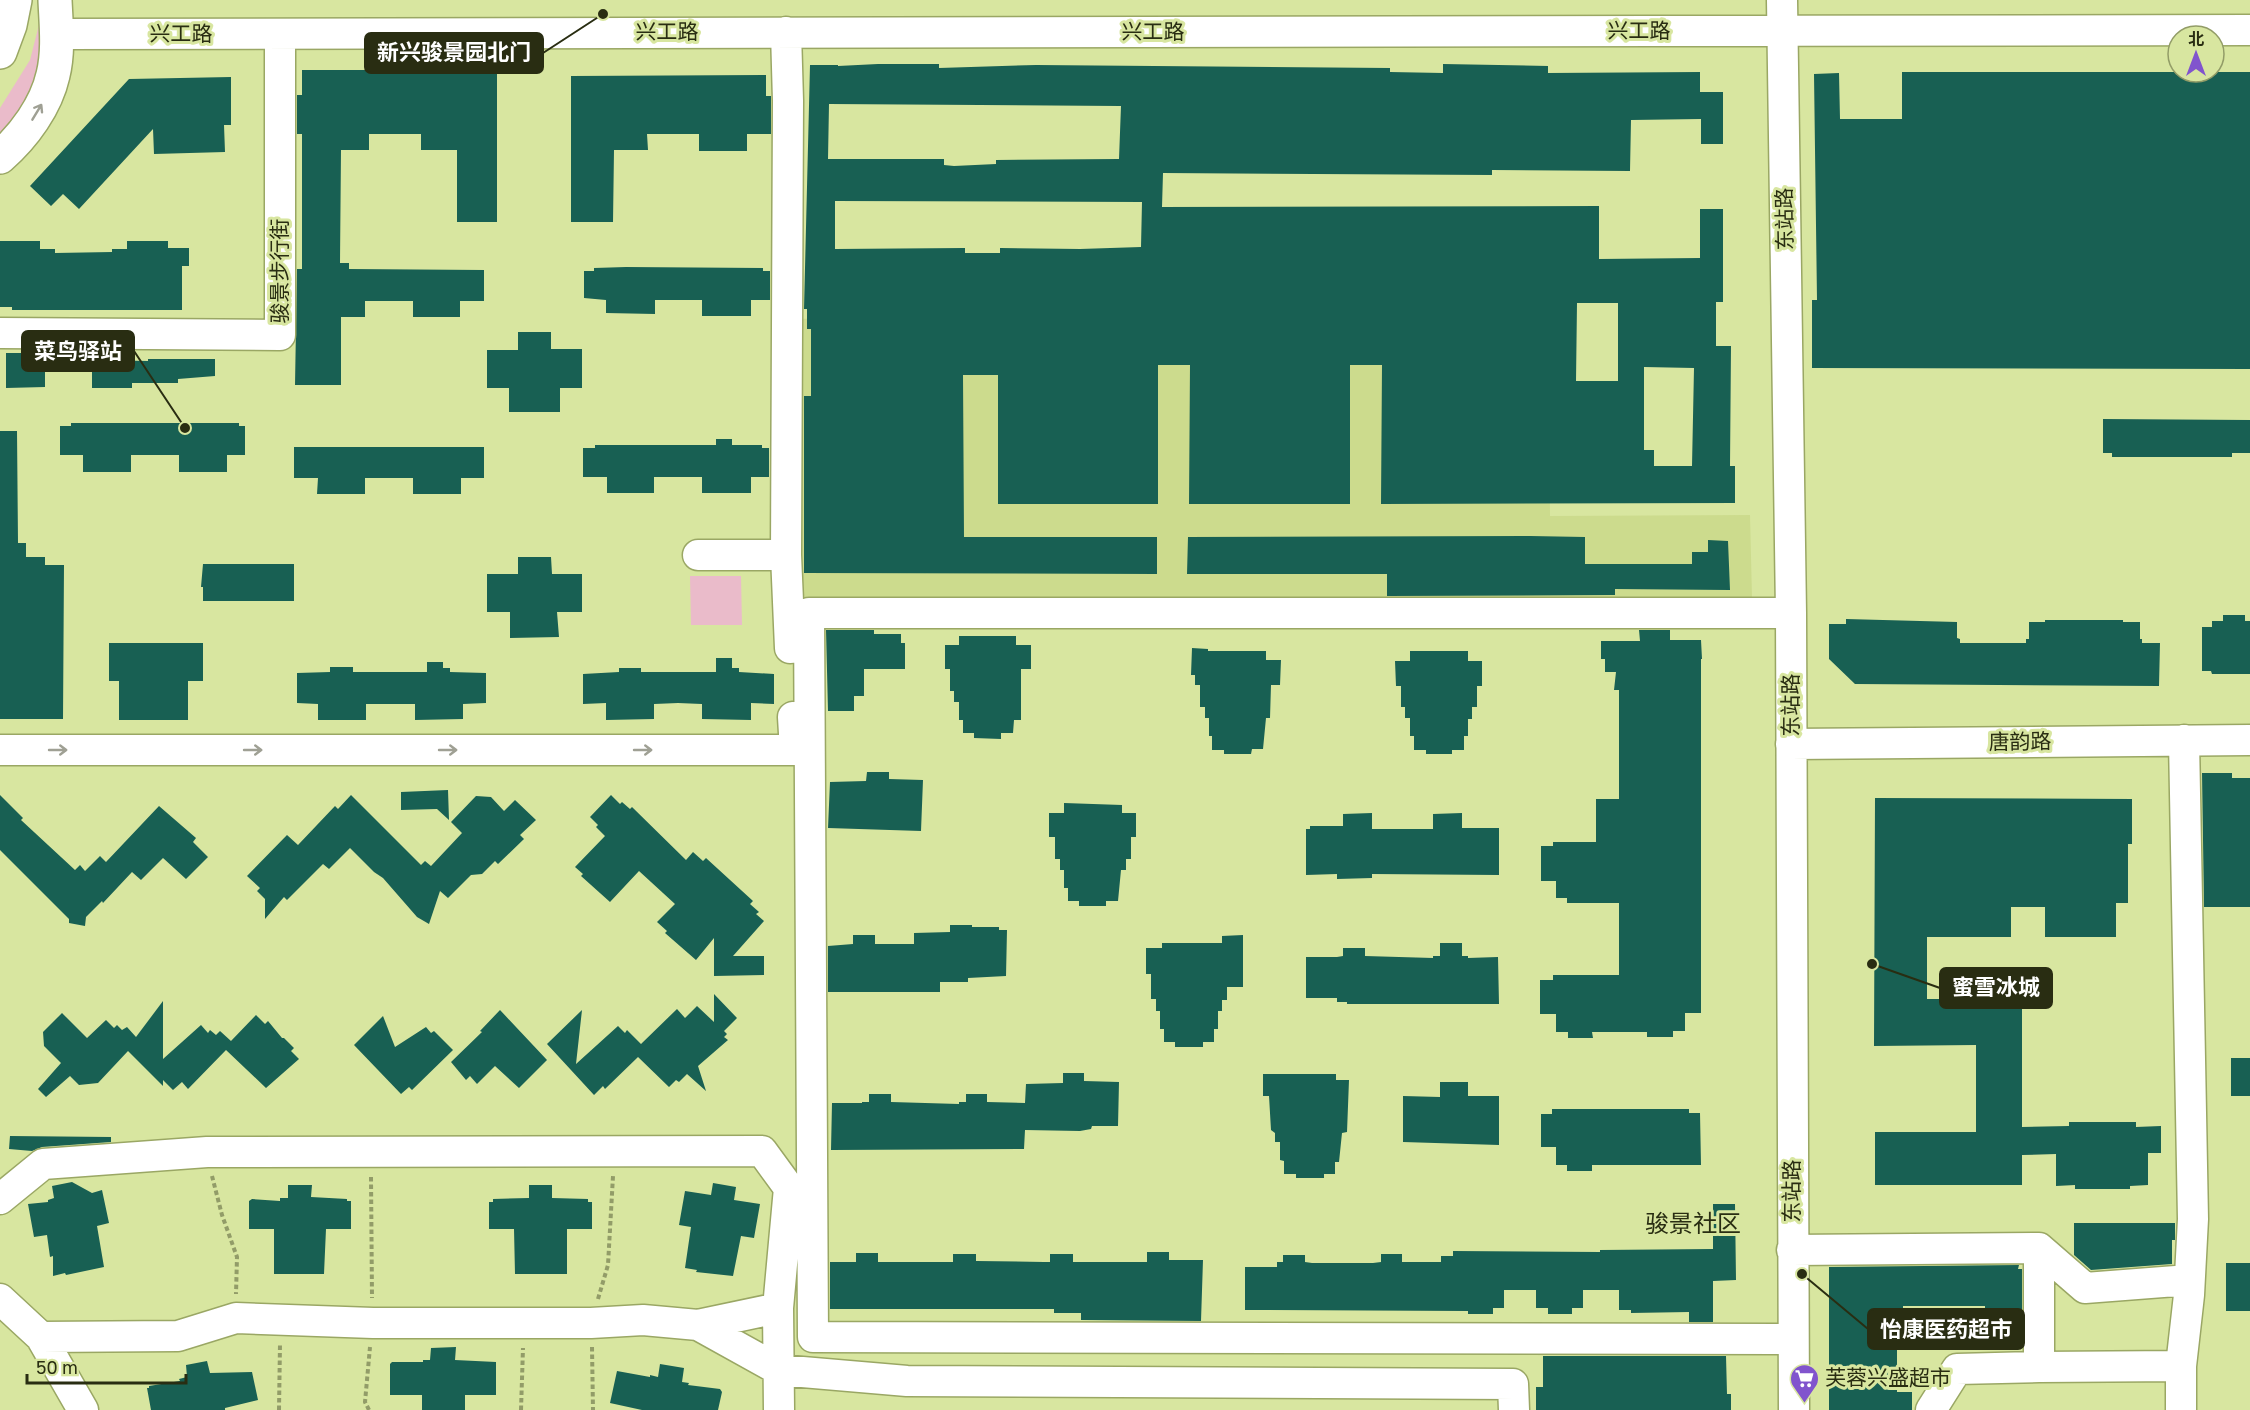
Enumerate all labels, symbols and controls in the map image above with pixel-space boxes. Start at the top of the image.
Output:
street label: 兴工路 [1608,17,1671,43]
street label: 兴工路 [636,18,699,44]
street label: 兴工路 [1122,18,1185,44]
street label: 兴工路 [150,20,213,46]
north arrow [2166,24,2226,84]
text: 北 [2188,29,2204,49]
callout: 新兴骏景园北门 [365,33,543,73]
text: 新兴骏景园北门 [377,38,531,65]
one-way arrow [31,104,43,121]
street label: 东站路 [1770,187,1798,251]
street label: 骏景步行街 [266,219,292,324]
callout: 菜鸟驿站 [22,331,134,371]
text: 菜鸟驿站 [34,337,122,364]
street label: 东站路 [1777,674,1803,737]
street label: 唐韵路 [1988,727,2052,755]
one-way arrow [48,744,68,756]
one-way arrow [243,744,263,756]
one-way arrow [438,744,458,756]
one-way arrow [633,744,653,756]
callout: 蜜雪冰城 [1940,968,2052,1008]
text: 蜜雪冰城 [1952,973,2040,1000]
street label: 东站路 [1778,1160,1804,1223]
district label: 骏景社区 [1645,1208,1741,1237]
callout: 怡康医药超市 [1868,1309,2024,1349]
text: 怡康医药超市 [1880,1315,2012,1342]
scale bar [27,1347,186,1385]
text: 50 m [36,1356,78,1378]
supermarket icon: 芙蓉兴盛超市 [1788,1362,1820,1404]
place label: 芙蓉兴盛超市 [1825,1364,1951,1390]

